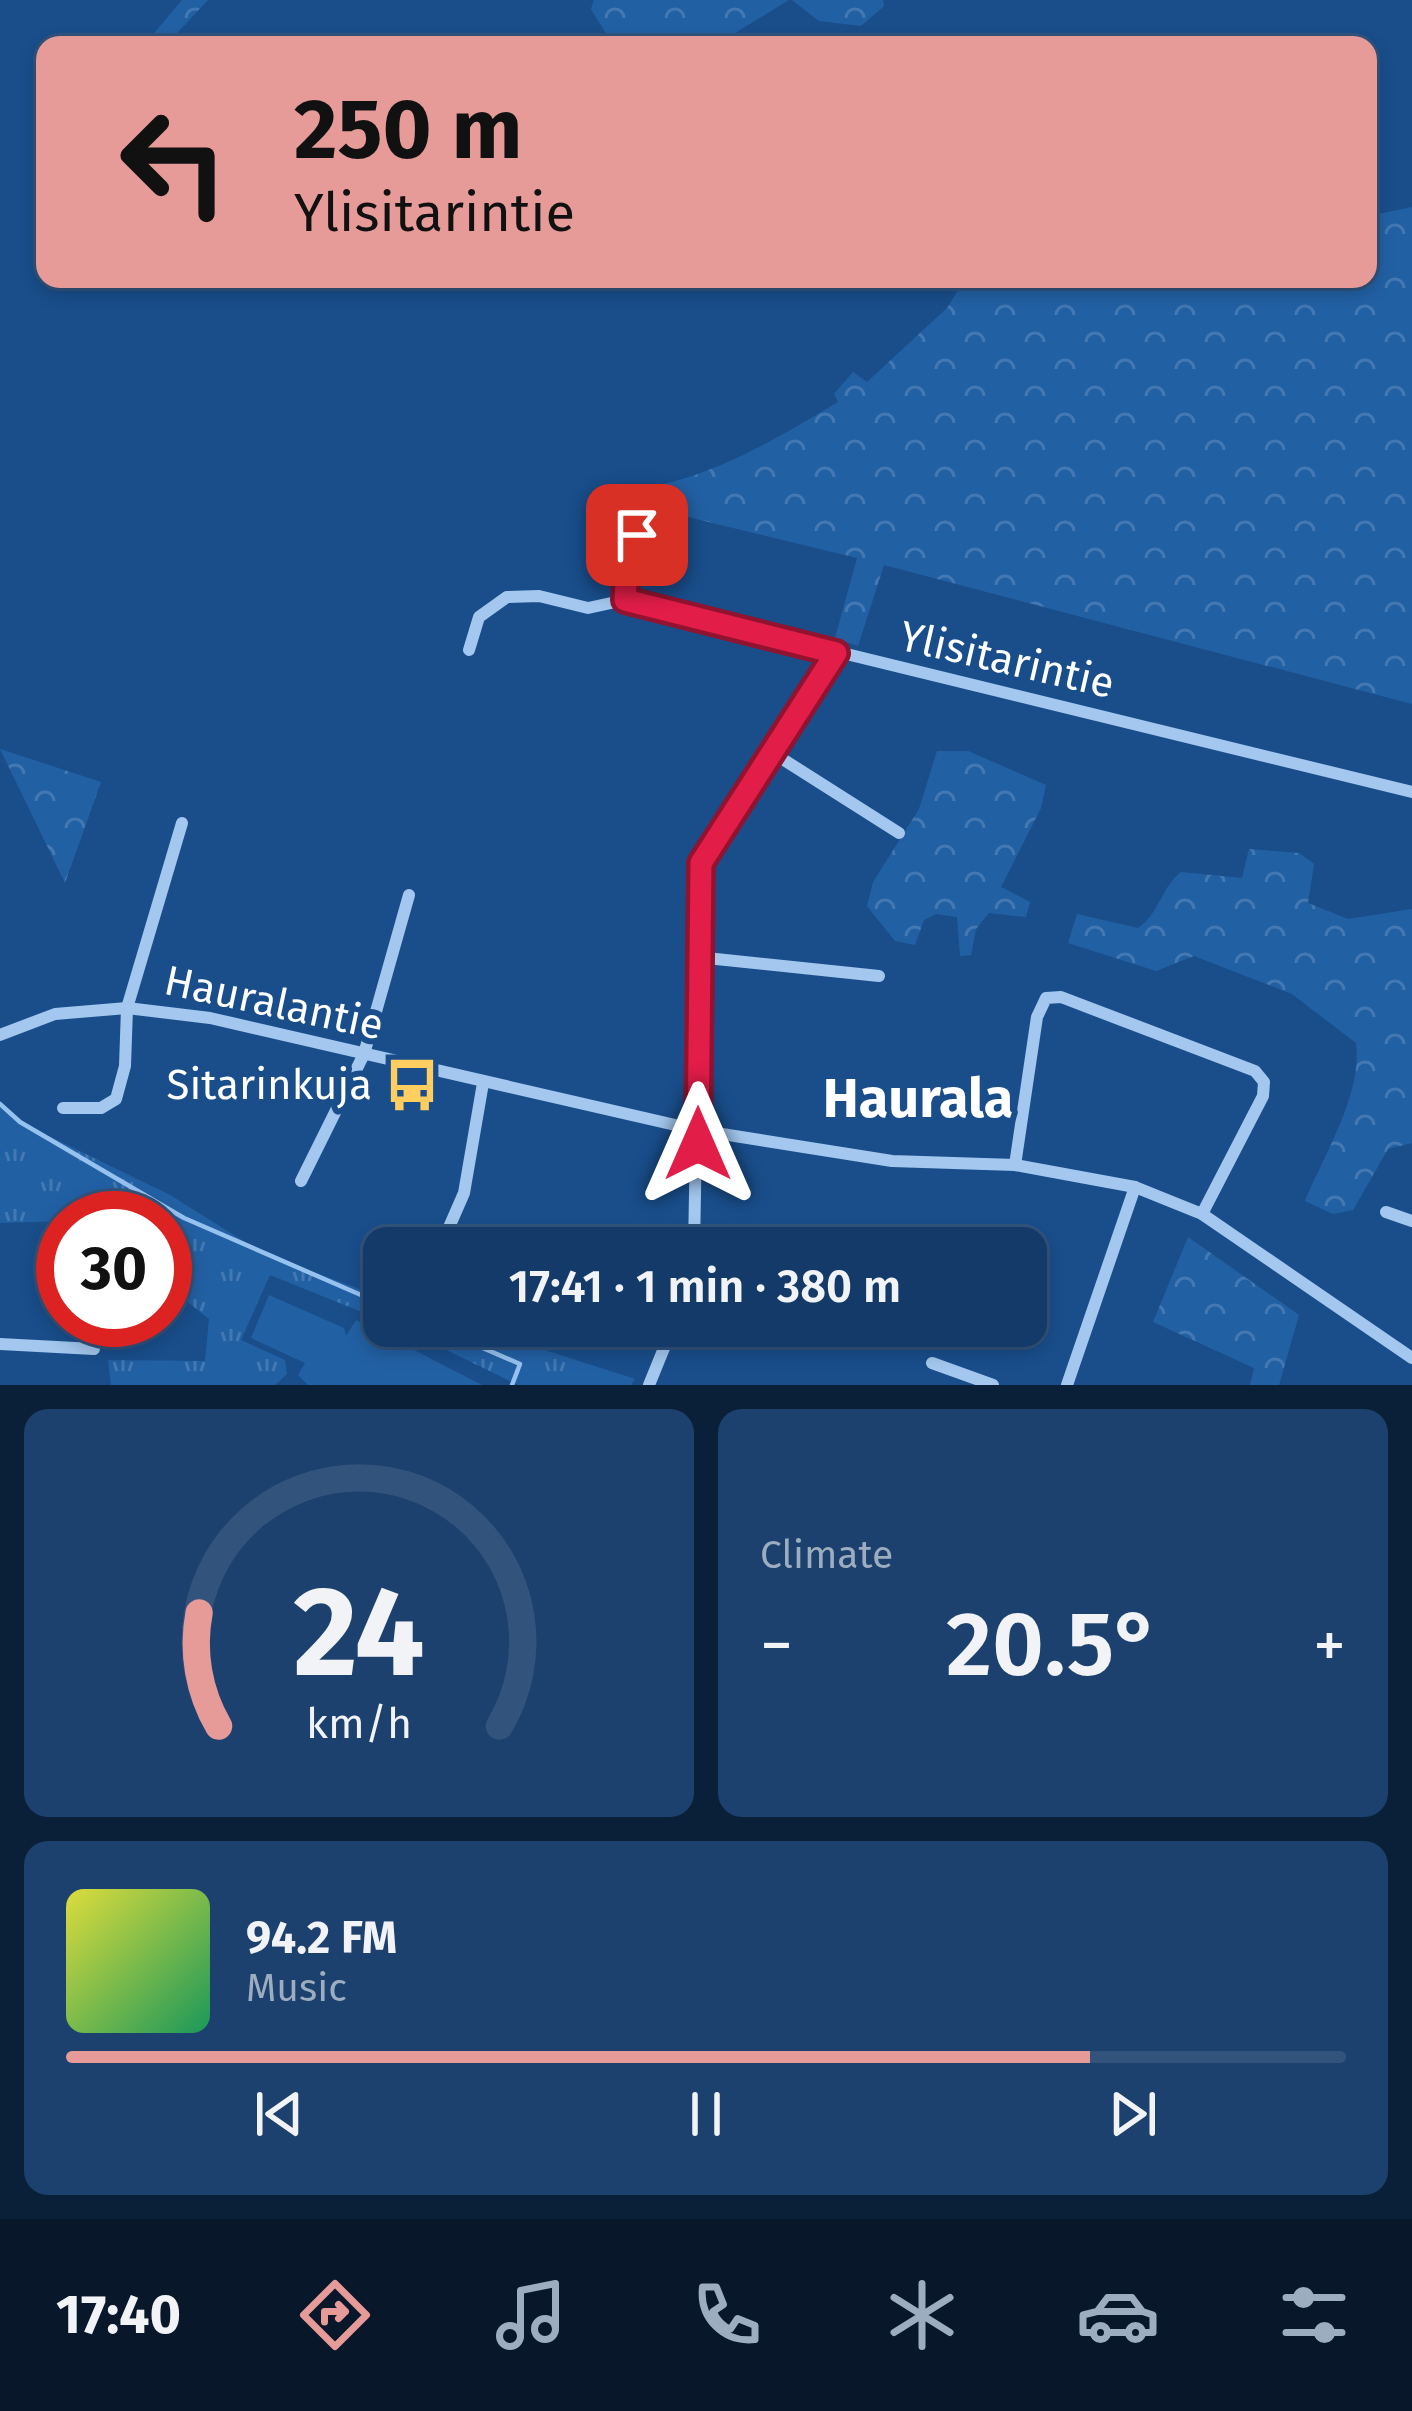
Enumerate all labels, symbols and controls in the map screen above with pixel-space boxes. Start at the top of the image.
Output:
text: 250 m [294,79,522,180]
icon: left [96,84,252,240]
text: Ylisitarintie [294,181,575,245]
pin [586,484,688,586]
icon: arrive [604,502,670,568]
street label: Ylisitarintie [895,611,1119,709]
street label: Hauralantie [160,955,388,1051]
bus stop icon: Sitarinkuja [383,1056,441,1114]
place label: Sitarinkuja [167,1060,372,1110]
district label: Haurala [823,1067,1013,1131]
position arrow [635,1081,761,1207]
speed limit sign: 30 [36,1191,192,1347]
text: 17:41 · 1 min · 380 m [509,1260,901,1314]
text: Climate [760,1532,893,1578]
text: 24 [293,1558,425,1708]
text: 20.5° [946,1591,1160,1699]
text: − [760,1606,793,1685]
text: + [1313,1606,1346,1685]
text: km/h [306,1698,412,1749]
text: 94.2 FM [246,1911,397,1965]
text: Music [246,1965,347,2011]
icon: previous [246,2081,312,2147]
icon: pause [673,2081,739,2147]
icon: next [1100,2081,1166,2147]
icon: directions [293,2273,377,2357]
icon: music [489,2273,573,2357]
icon: phone [685,2273,769,2357]
icon: climate [880,2273,964,2357]
icon: car [1076,2273,1160,2357]
icon: filters [1272,2273,1356,2357]
text: 17:40 [56,2283,181,2347]

